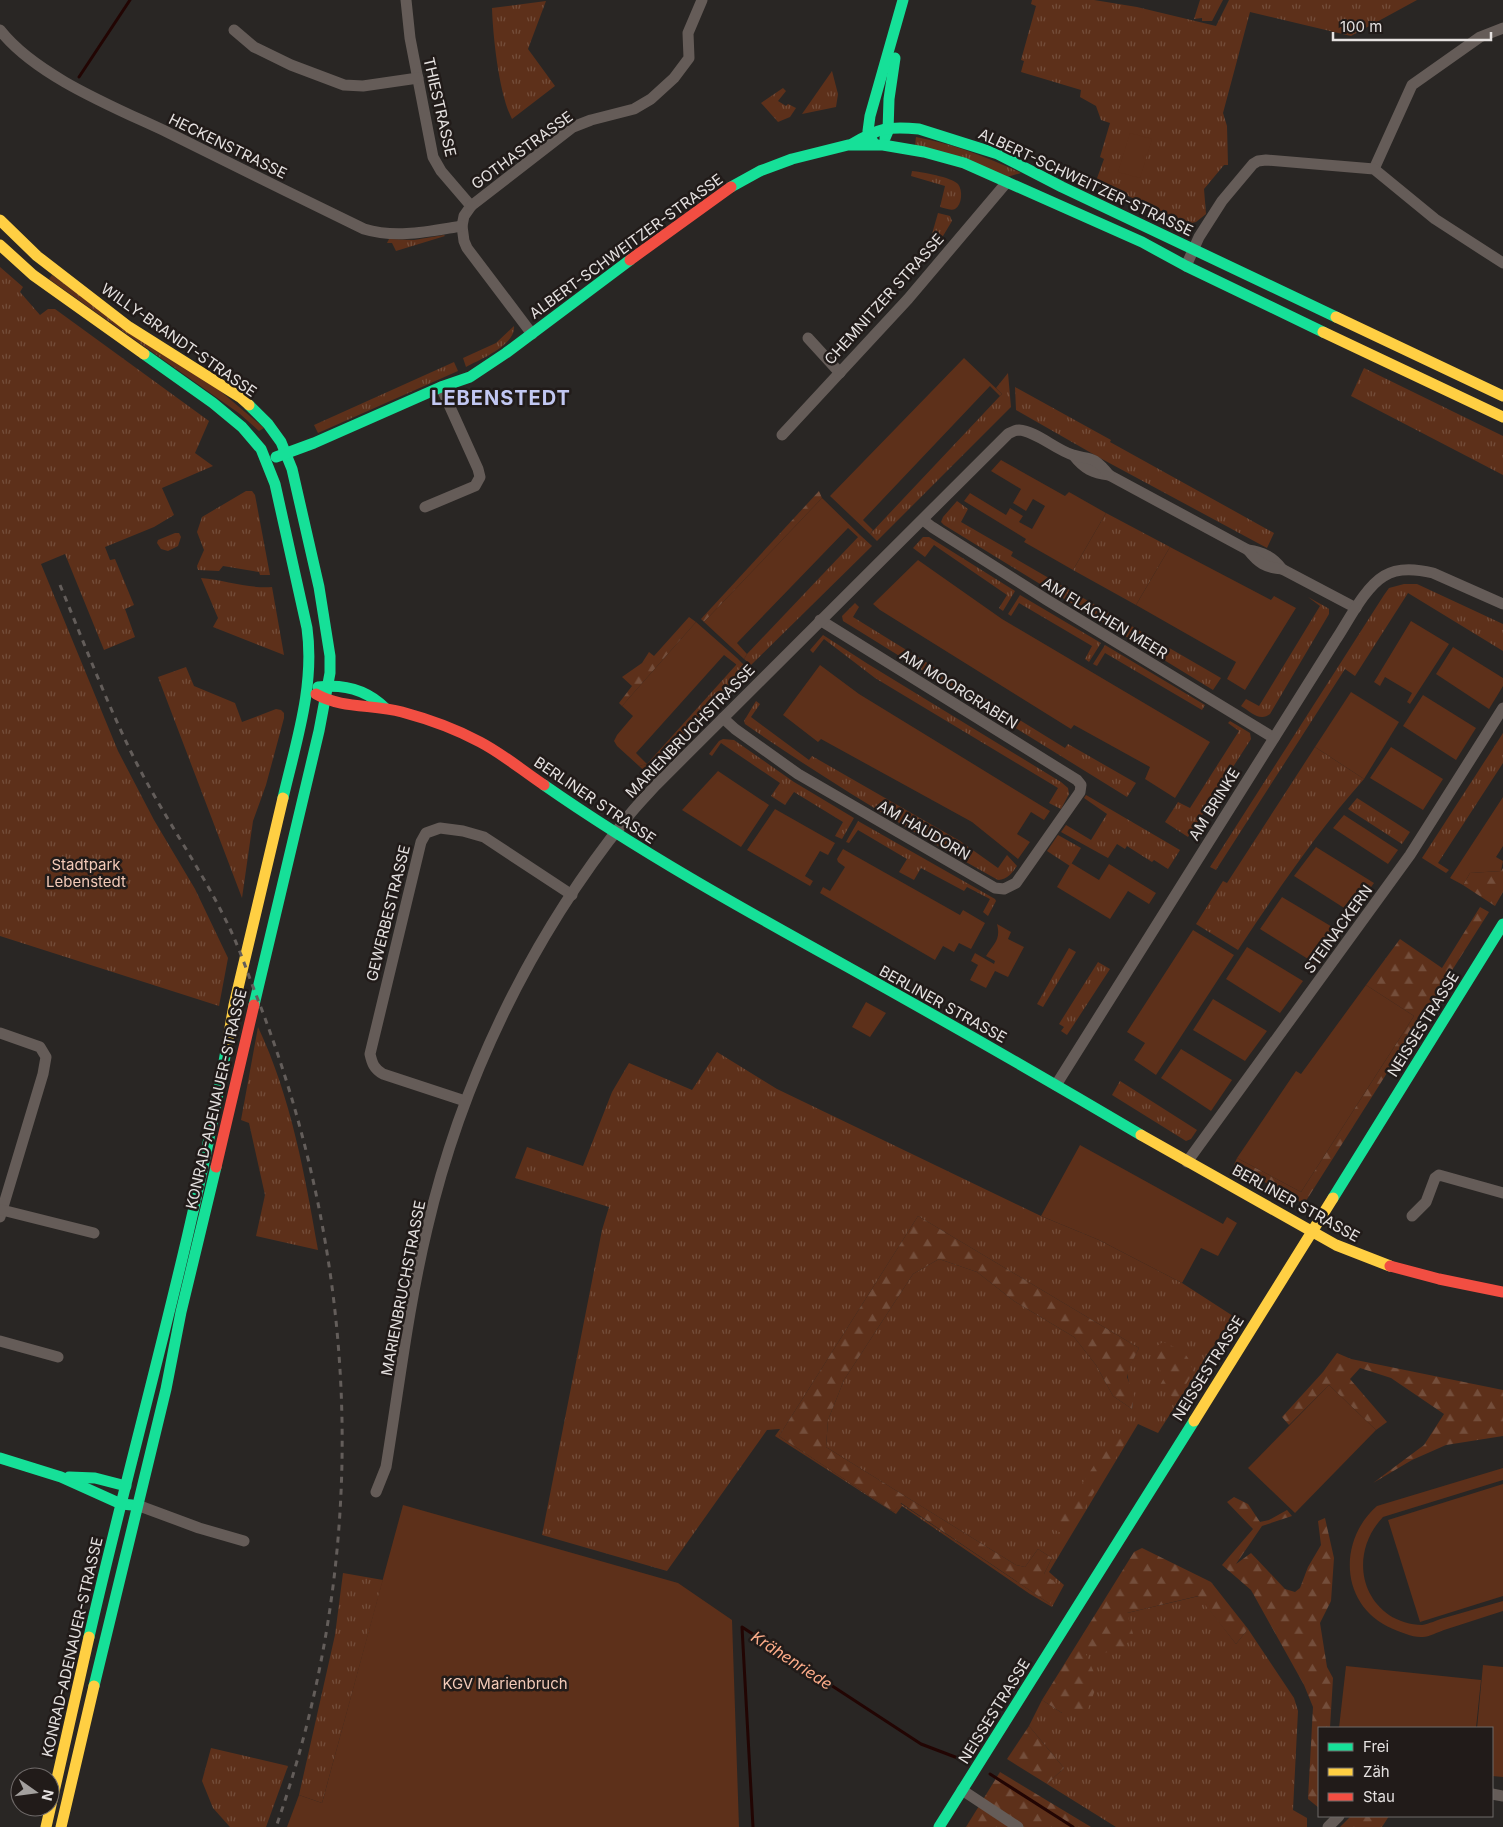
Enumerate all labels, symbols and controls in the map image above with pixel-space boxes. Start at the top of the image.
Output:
scale bar [1333,10,1490,42]
text: 100 m [1340,17,1382,36]
street label: THIESTRASSE [419,55,461,159]
street label: GOTHASTRASSE [467,107,577,193]
street label: HECKENSTRASSE [166,109,290,183]
street label: ALBERT-SCHWEITZER-STRASSE [976,124,1196,240]
street label: ALBERT-SCHWEITZER-STRASSE [526,169,726,323]
street label: CHEMNITZER STRASSE [820,230,948,368]
street label: WILLY-BRANDT-STRASSE [97,279,261,401]
district label: LEBENSTEDT [431,386,571,410]
street label: AM FLACHEN MEER [1039,573,1172,663]
street label: AM MOORGRABEN [896,645,1022,733]
street label: MARIENBRUCHSTRASSE [621,660,759,802]
street label: BERLINER STRASSE [531,752,659,848]
street label: AM BRINKE [1184,764,1244,844]
street label: AM HAUDORN [874,796,974,864]
street label: GEWERBESTRASSE [362,843,414,983]
park label: Stadtpark Lebenstedt [46,855,126,891]
street label: STEINACKERN [1300,881,1376,977]
street label: BERLINER STRASSE [876,961,1010,1047]
street label: NEISSESTRASSE [1383,968,1463,1080]
street label: KONRAD-ADENAUER-STRASSE [181,987,251,1211]
street label: BERLINER STRASSE [1229,1160,1363,1246]
street label: MARIENBRUCHSTRASSE [377,1199,429,1377]
street label: NEISSESTRASSE [1168,1312,1248,1424]
street label: KONRAD-ADENAUER-STRASSE [37,1535,107,1759]
water label: Krähenriede [748,1626,836,1694]
street label: NEISSESTRASSE [954,1655,1034,1767]
park label: KGV Marienbruch [442,1674,568,1693]
legend [1318,1727,1493,1817]
text: Frei [1363,1737,1389,1756]
text: Zäh [1363,1762,1390,1781]
north arrow [10,1767,60,1817]
text: Stau [1363,1787,1395,1806]
text: N [39,1788,58,1802]

